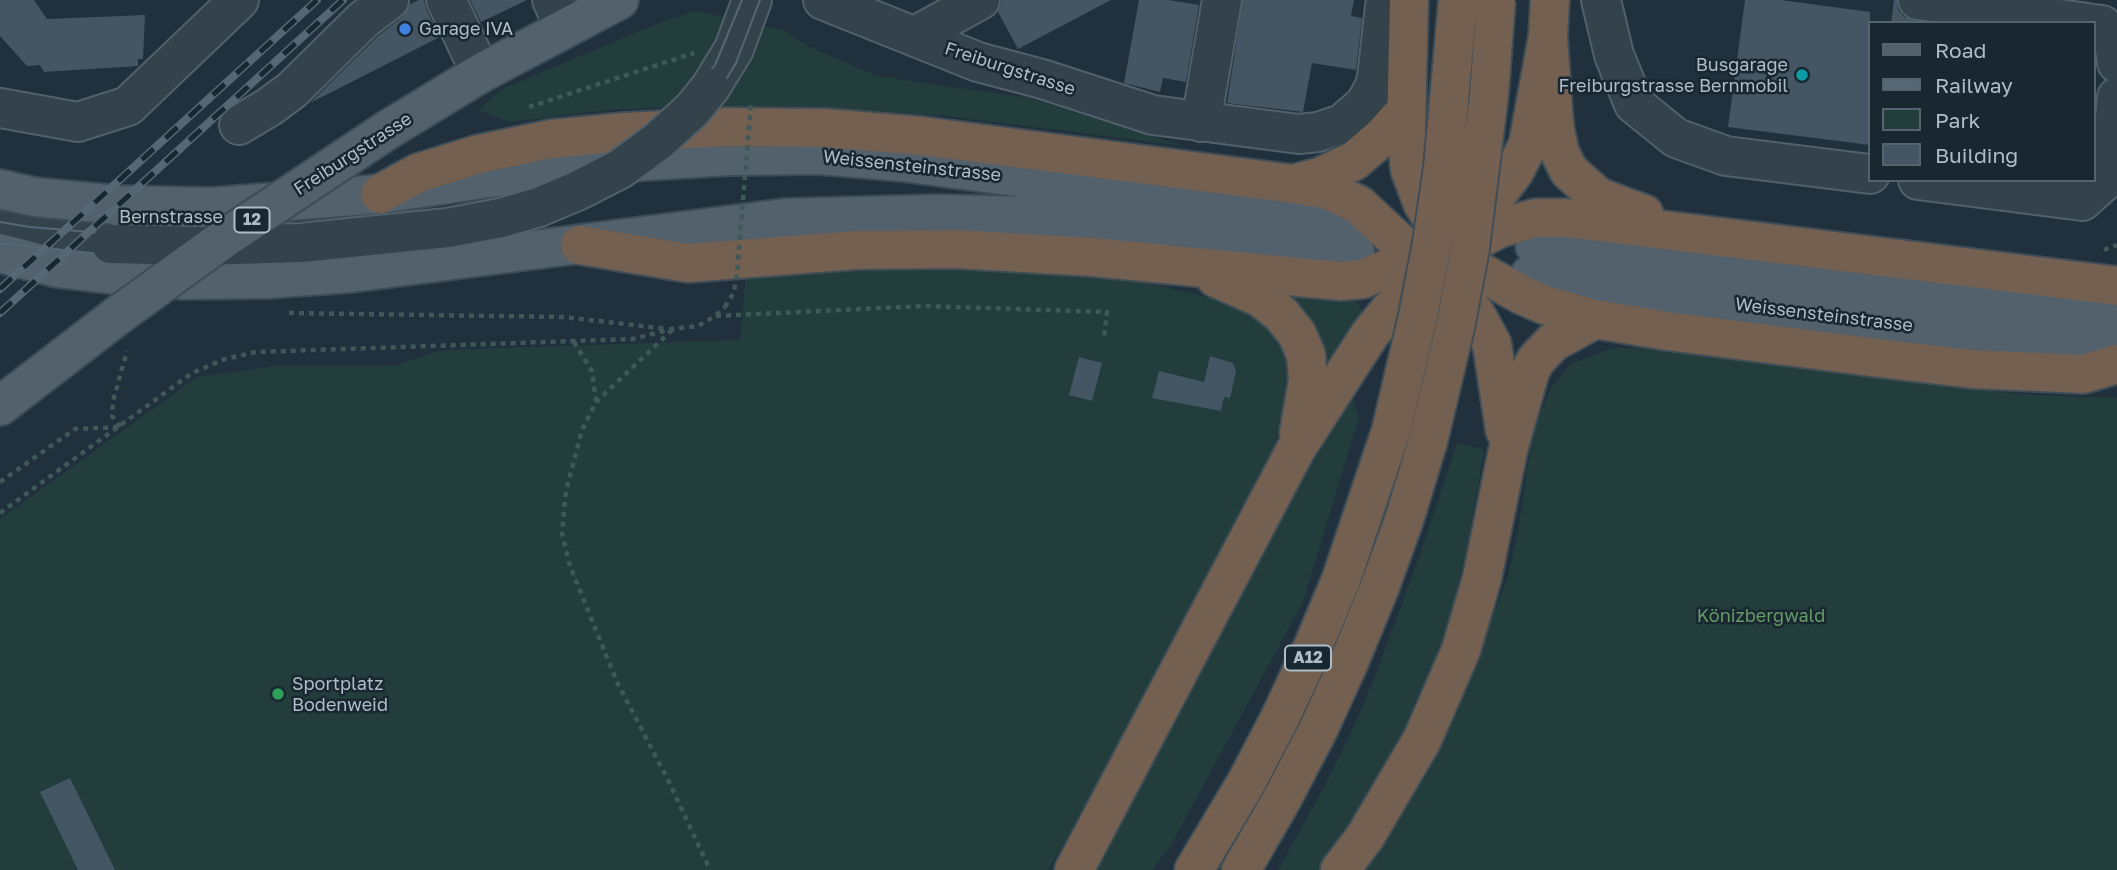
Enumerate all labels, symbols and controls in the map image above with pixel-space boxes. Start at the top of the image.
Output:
place label: Garage IVA [419,18,513,40]
marker: Garage IVA [397,21,413,37]
legend [1868,21,2096,182]
text: Road [1935,37,1986,63]
street label: Freiburgstrasse [942,38,1078,100]
place label: Busgarage Freiburgstrasse Bernmobil [1559,54,1788,96]
marker: Busgarage Freiburgstrasse Bernmobil [1794,67,1810,83]
text: Railway [1935,72,2013,98]
text: Park [1935,107,1980,133]
street label: Freiburgstrasse [290,108,416,200]
text: Building [1935,142,2018,168]
street label: Weissensteinstrasse [822,146,1002,186]
street label: Bernstrasse [119,206,223,228]
road number: 12 [234,208,270,232]
street label: Weissensteinstrasse [1734,293,1914,337]
park label: Könizbergwald [1697,605,1825,627]
road number: A12 [1285,646,1331,670]
place label: Sportplatz Bodenweid [292,673,388,716]
marker: Sportplatz Bodenweid [270,686,286,702]

